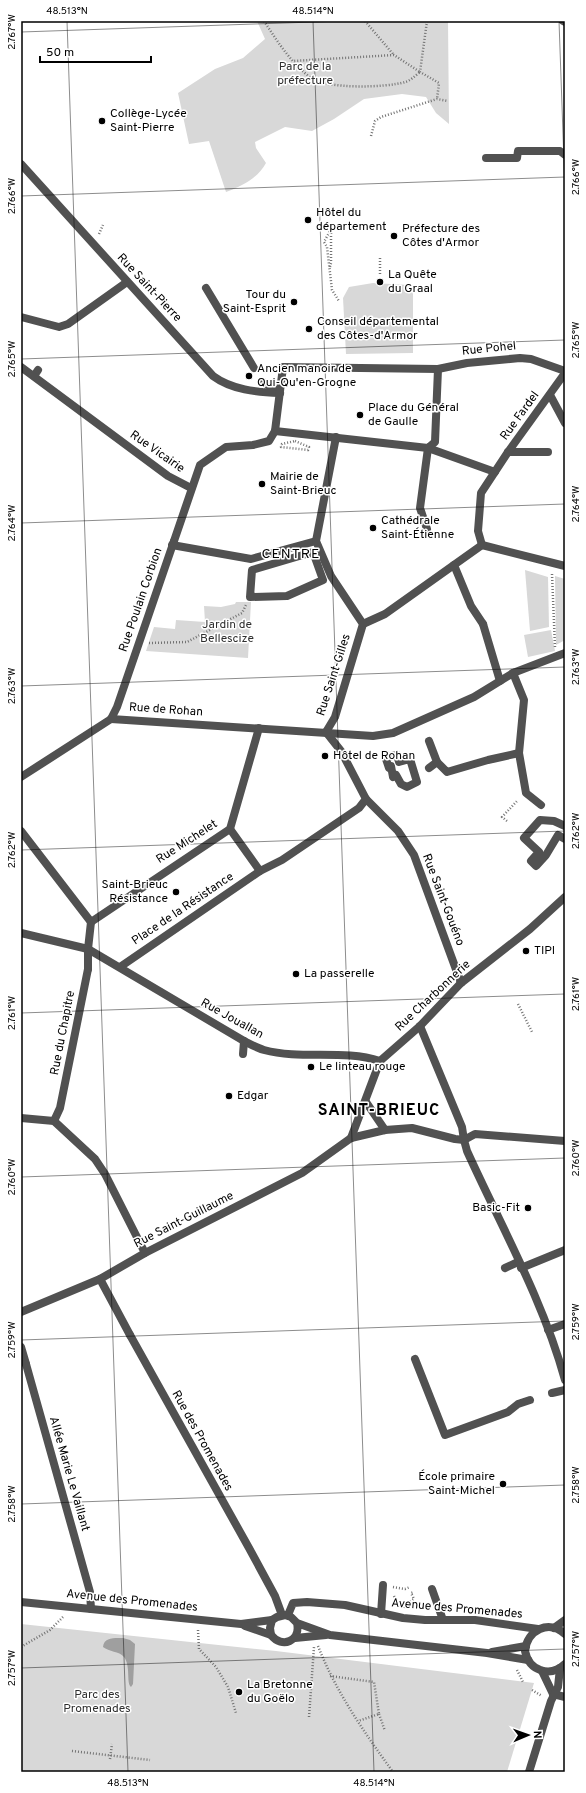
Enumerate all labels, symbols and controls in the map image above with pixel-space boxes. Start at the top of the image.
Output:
text: 48.513°N [46,5,88,18]
text: 48.514°N [292,5,334,18]
text: 2.767°W [6,14,19,50]
scale bar [40,38,151,64]
text: 50 m [46,45,74,61]
park label: Parc de la préfecture [277,59,333,89]
place label: Collège-Lycée Saint-Pierre [110,106,187,136]
marker: Collège-Lycée Saint-Pierre [97,116,107,126]
text: 2.766°W [570,159,583,195]
text: 2.766°W [6,178,19,214]
place label: Hôtel du département [316,205,387,235]
marker: Hôtel du département [303,215,313,225]
place label: Préfecture des Côtes d'Armor [402,221,480,251]
marker: Préfecture des Côtes d'Armor [389,231,399,241]
street label: Rue Saint-Pierre [113,250,185,326]
place label: La Quête du Graal [388,267,437,297]
marker: La Quête du Graal [375,277,385,287]
place label: Tour du Saint-Esprit [223,287,286,317]
marker: Tour du Saint-Esprit [289,297,299,307]
place label: Conseil départemental des Côtes-d'Armor [317,314,439,344]
text: 2.765°W [570,322,583,358]
marker: Conseil départemental des Côtes-d'Armor [304,324,314,334]
street label: Rue Pohel [461,338,517,360]
text: 2.765°W [6,341,19,377]
place label: Ancien manoir de Qui-Qu'en-Grogne [257,361,356,391]
marker: Ancien manoir de Qui-Qu'en-Grogne [244,371,254,381]
street label: Rue Fardel [497,388,543,444]
place label: Place du Général de Gaulle [368,400,459,430]
marker: Place du Général de Gaulle [355,410,365,420]
street label: Rue Vicairie [126,427,188,477]
place label: Mairie de Saint-Brieuc [270,469,336,499]
marker: Mairie de Saint-Brieuc [257,479,267,489]
text: 2.764°W [570,486,583,522]
text: 2.764°W [6,505,19,541]
place label: Cathédrale Saint-Étienne [381,513,454,543]
marker: Cathédrale Saint-Étienne [368,523,378,533]
street label: Rue Poulain Corbion [116,546,166,654]
district label: CENTRE [262,546,320,563]
park label: Jardin de Bellescize [200,617,254,647]
street label: Rue Saint-Gilles [313,632,355,718]
text: 2.763°W [570,649,583,685]
text: 2.763°W [6,668,19,704]
street label: Rue de Rohan [128,699,204,721]
place label: Hôtel de Rohan [333,748,415,764]
marker: Hôtel de Rohan [320,751,330,761]
text: 2.762°W [570,813,583,849]
street label: Rue Michelet [153,816,221,868]
text: 2.762°W [6,832,19,868]
street label: Rue Saint-Gouéno [418,852,468,949]
street label: Place de la Résistance [129,869,237,949]
place label: Saint-Brieuc Résistance [102,877,168,907]
marker: Saint-Brieuc Résistance [171,887,181,897]
place label: TIPI [534,943,555,959]
marker: TIPI [521,946,531,956]
street label: Rue Charbonnerie [392,957,474,1035]
place label: La passerelle [304,966,374,982]
marker: La passerelle [291,969,301,979]
text: 2.761°W [570,977,583,1011]
street label: Rue du Chapitre [47,989,79,1077]
street label: Rue Jouallan [198,995,266,1043]
text: 2.761°W [6,996,19,1030]
place label: Le linteau rouge [319,1059,405,1075]
marker: Le linteau rouge [306,1062,316,1072]
place label: Edgar [237,1088,269,1104]
marker: Edgar [224,1091,234,1101]
district label: SAINT-BRIEUC [318,1101,440,1121]
text: 2.760°W [570,1140,583,1176]
text: 2.760°W [6,1159,19,1195]
street label: Rue Saint-Guillaume [131,1188,237,1252]
place label: Basic-Fit [472,1200,520,1216]
marker: Basic-Fit [523,1203,533,1213]
text: 2.759°W [570,1303,583,1341]
text: 2.759°W [6,1321,19,1359]
street label: Rue des Promenades [168,1388,236,1494]
street label: Allée Marie Le Vaillant [45,1415,93,1533]
text: 2.758°W [570,1466,583,1504]
place label: École primaire Saint-Michel [418,1469,495,1499]
marker: École primaire Saint-Michel [498,1479,508,1489]
text: 2.758°W [6,1485,19,1523]
street label: Avenue des Promenades [66,1586,198,1616]
street label: Avenue des Promenades [391,1595,523,1623]
text: 2.757°W [570,1631,583,1667]
text: 2.757°W [6,1650,19,1686]
place label: La Bretonne du Goëlo [247,1677,313,1707]
park label: Parc des Promenades [63,1687,131,1717]
marker: La Bretonne du Goëlo [234,1687,244,1697]
north arrow [508,1715,548,1755]
text: N [530,1730,544,1739]
text: 48.513°N [107,1777,149,1790]
text: 48.514°N [353,1777,395,1790]

